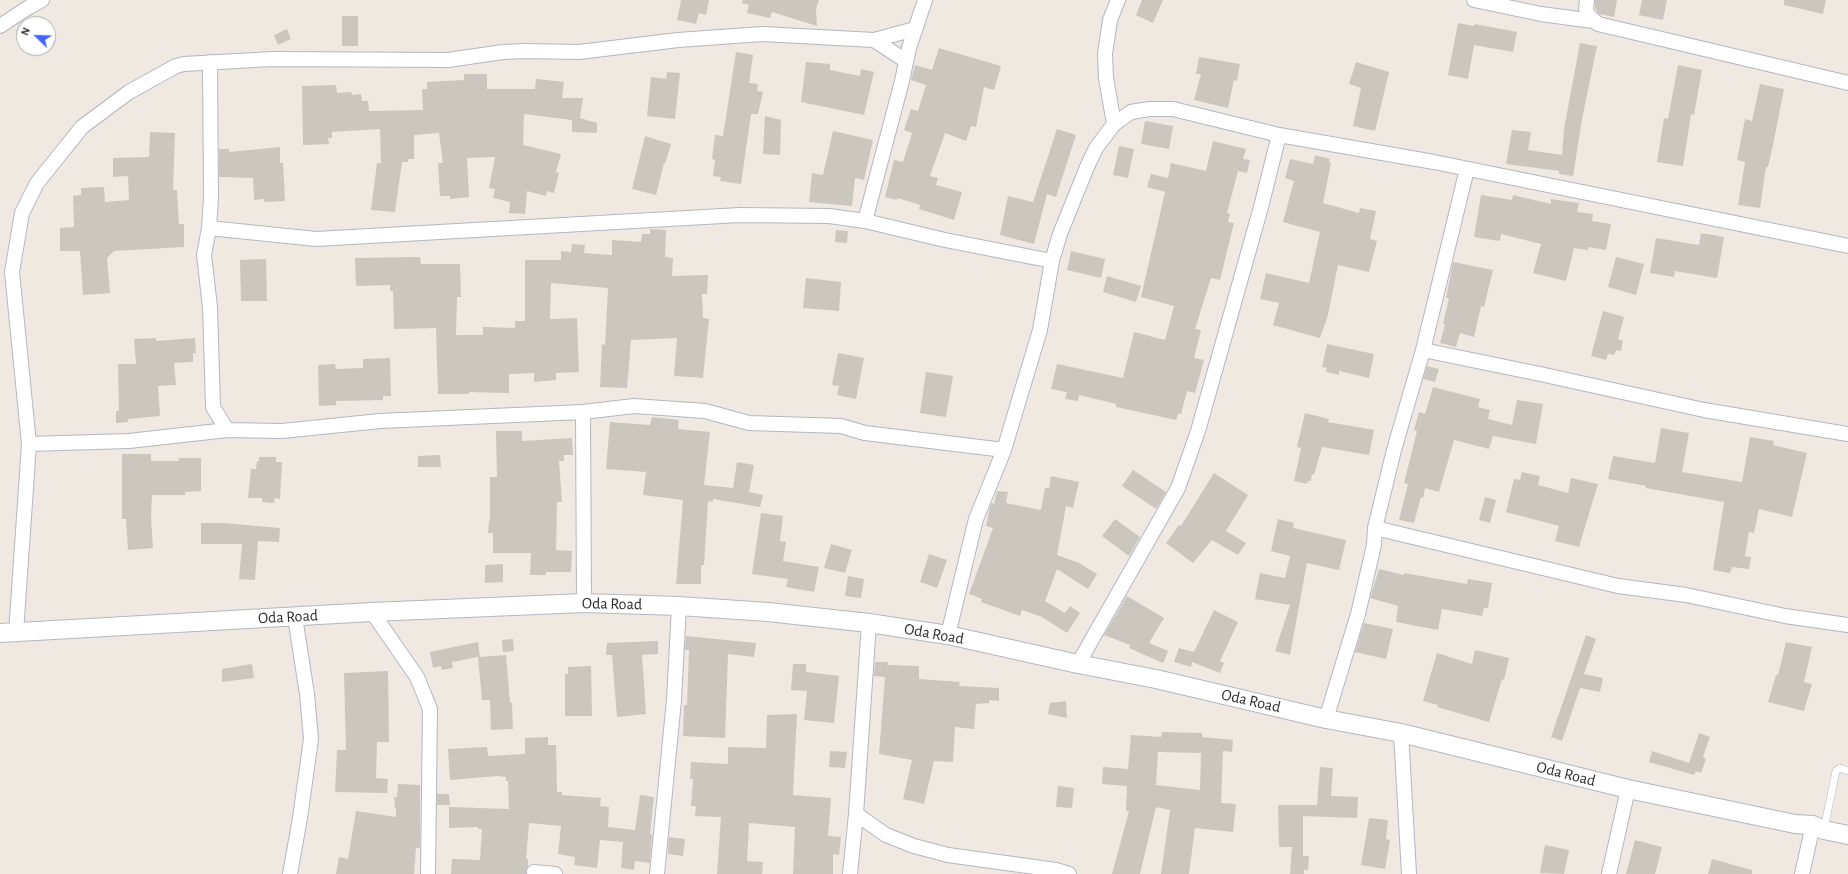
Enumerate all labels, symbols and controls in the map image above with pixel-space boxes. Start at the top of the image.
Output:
north arrow [16,16,56,56]
text: N [19,26,32,37]
street label: Oda Road [582,594,642,614]
street label: Oda Road [257,606,319,628]
street label: Oda Road [903,619,965,649]
street label: Oda Road [1219,685,1283,717]
street label: Oda Road [1534,757,1598,791]

